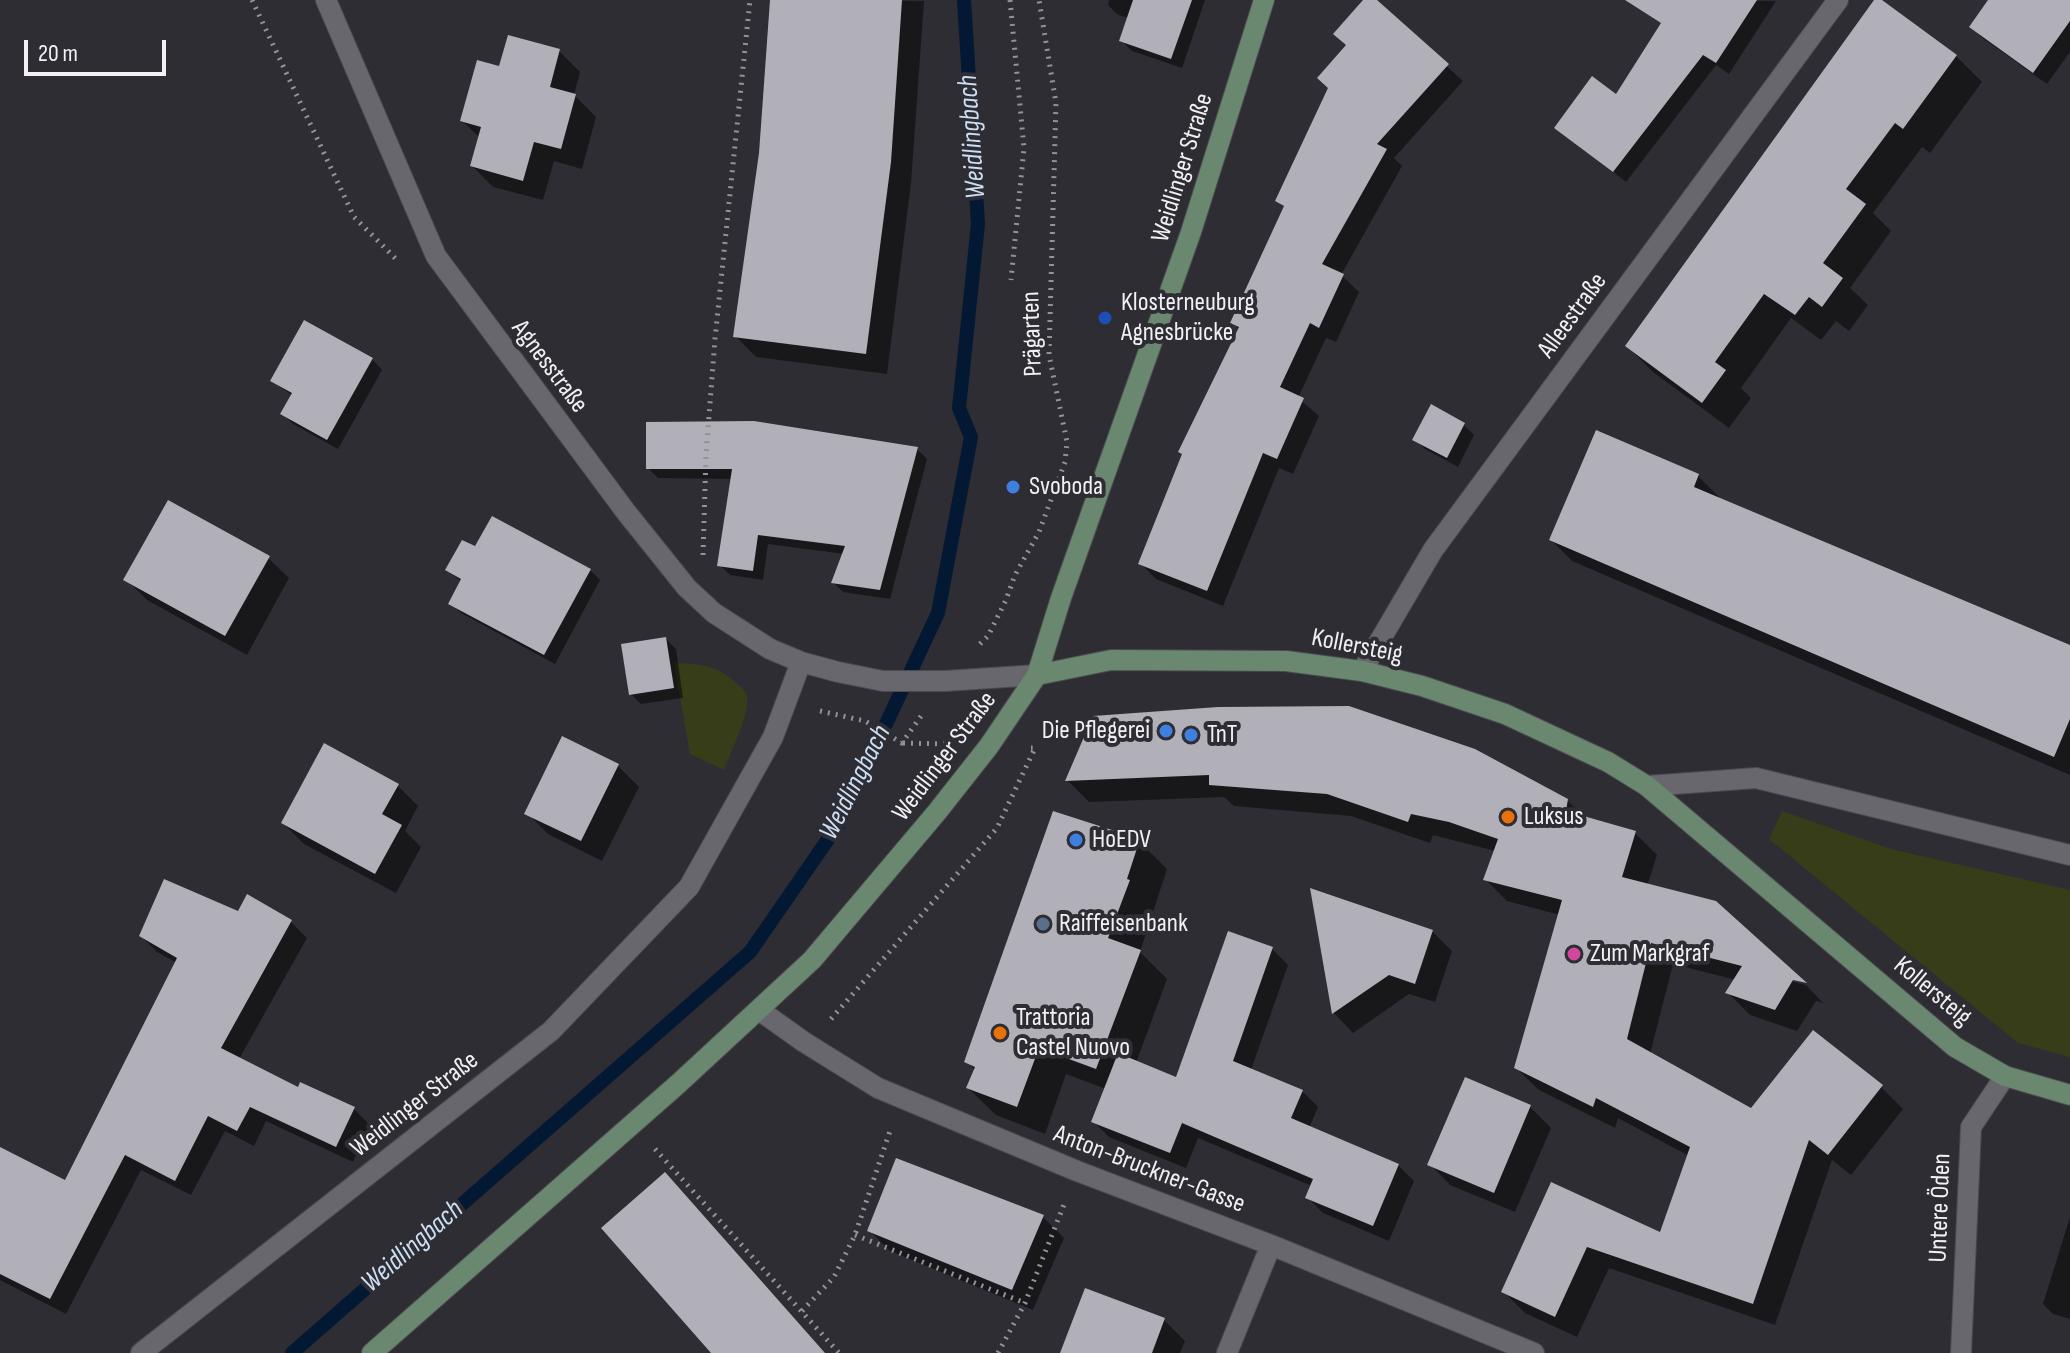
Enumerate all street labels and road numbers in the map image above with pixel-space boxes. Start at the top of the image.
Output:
street label: Weidlinger Straße [1146,90,1220,246]
street label: Alleestraße [1532,267,1614,365]
street label: Prägarten [1016,291,1050,377]
street label: Agnesstraße [504,314,594,420]
street label: Kollersteig [1309,623,1405,671]
street label: Weidlinger Straße [886,686,1004,828]
street label: Kollersteig [1887,950,1977,1034]
street label: Weidlinger Straße [345,1045,485,1165]
street label: Anton-Bruckner-Gasse [1049,1119,1249,1221]
street label: Untere Öden [1924,1153,1958,1263]

